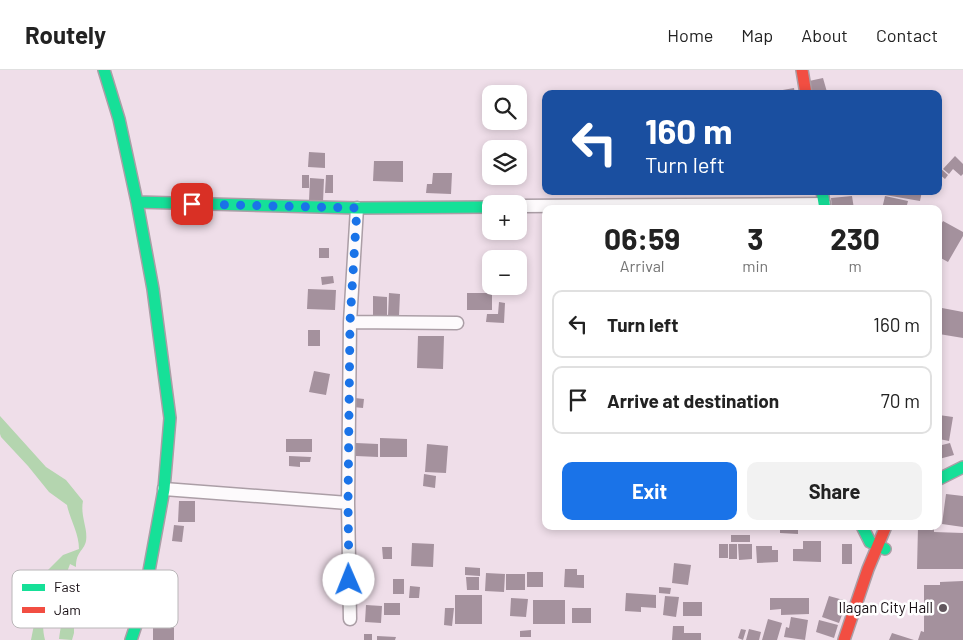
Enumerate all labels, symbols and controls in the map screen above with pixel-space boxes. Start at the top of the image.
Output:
text: Routely [25,20,106,49]
text: Home [667,24,713,46]
text: Map [741,24,773,46]
text: About [801,24,848,46]
text: Contact [876,24,938,46]
map controls [482,85,527,295]
button: search [482,85,527,130]
text: 160 m [645,109,732,151]
icon: left [562,110,627,175]
button: layers [482,140,527,185]
text: Turn left [645,151,725,177]
pin [171,183,213,225]
icon: arrive [178,190,206,218]
button: + [482,195,527,240]
text: 06:59 [604,220,680,256]
text: 3 [747,220,763,256]
text: 230 [830,220,880,256]
button: − [482,250,527,295]
text: Arrival [620,256,665,275]
text: min [742,256,768,275]
text: m [848,256,862,275]
icon: left [564,310,592,338]
text: Turn left [607,313,678,336]
text: 160 m [873,313,920,336]
icon: arrive [564,386,592,414]
text: Arrive at destination [607,389,779,412]
text: 70 m [881,389,920,412]
button: Exit [562,462,737,520]
button: Share [747,462,922,520]
position arrow [322,553,374,605]
legend [12,570,178,628]
text: Fast [54,578,80,595]
place label: Ilagan City Hall [839,598,933,616]
text: Jam [54,601,81,618]
marker: Ilagan City Hall [937,602,949,614]

